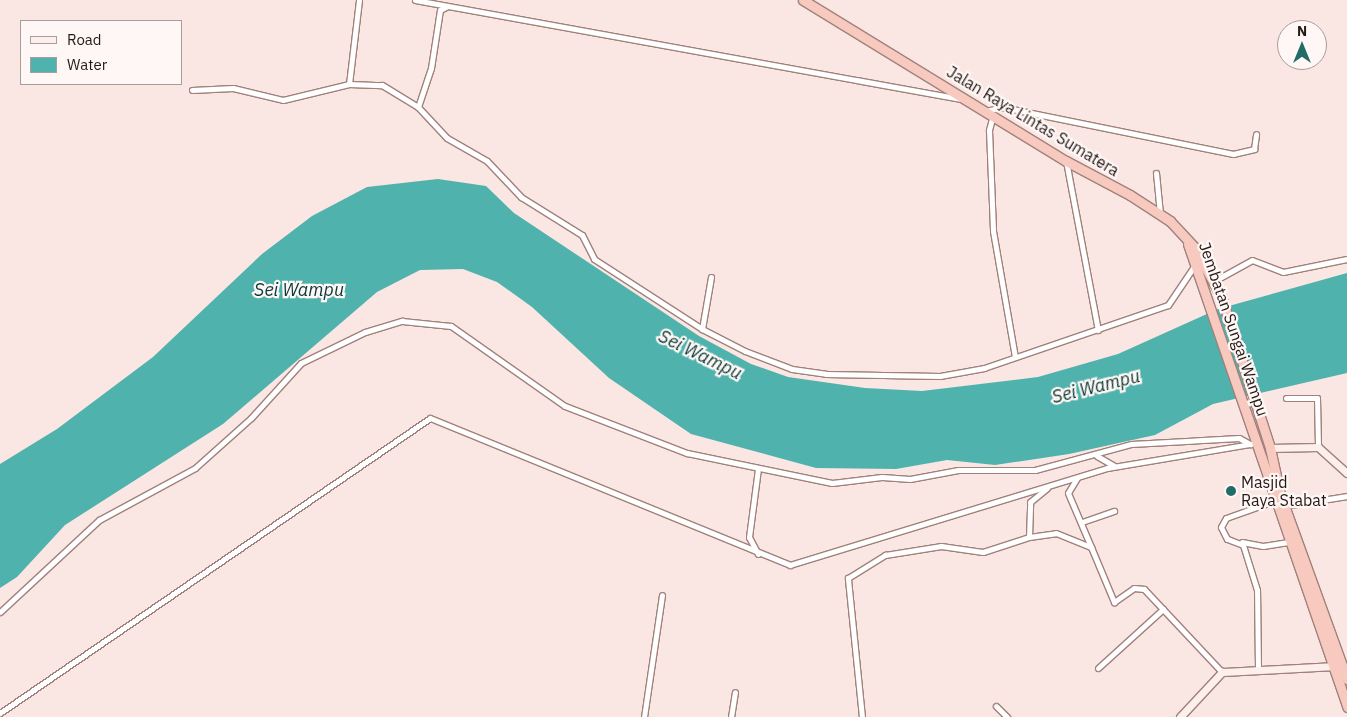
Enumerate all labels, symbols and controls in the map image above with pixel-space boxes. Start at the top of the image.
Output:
legend [20,20,182,85]
north arrow [1277,20,1327,70]
text: N [1297,22,1307,40]
text: Road [67,30,102,49]
text: Water [67,55,107,74]
street label: Jalan Raya Lintas Sumatera [943,62,1123,180]
street label: Jembatan Sungai Wampu [1195,239,1273,419]
water label: Sei Wampu [254,279,344,301]
water label: Sei Wampu [655,326,745,384]
water label: Sei Wampu [1050,366,1142,408]
place label: Masjid Raya Stabat [1241,472,1327,510]
marker: Masjid Raya Stabat [1225,485,1237,497]

